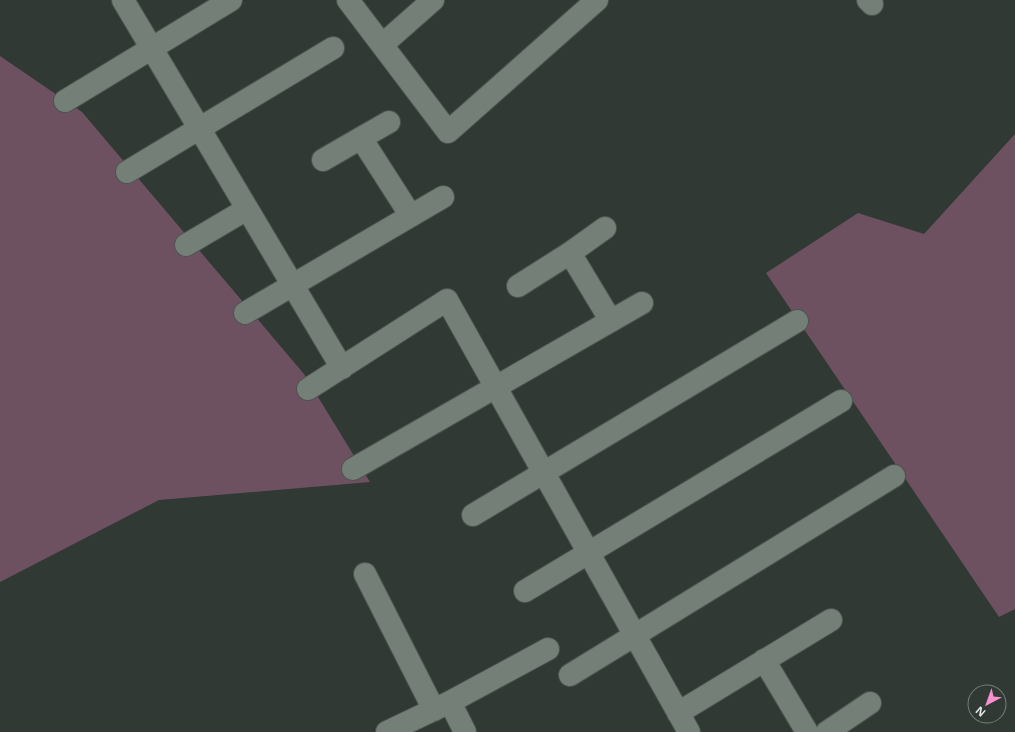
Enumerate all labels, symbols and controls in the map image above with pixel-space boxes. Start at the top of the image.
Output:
north arrow [967,684,1007,724]
text: N [972,703,988,721]

